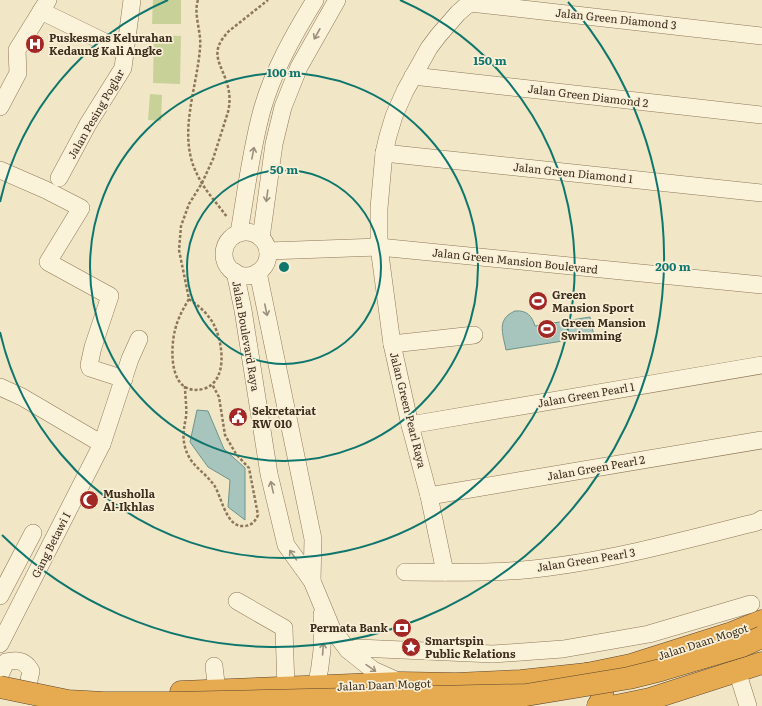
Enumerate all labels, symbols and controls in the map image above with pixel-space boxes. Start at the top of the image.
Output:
street label: Jalan Green Diamond 3 [555,4,677,32]
one-way arrow [312,28,320,40]
place label: Puskesmas Kelurahan Kedaung Kali Angke [49,29,173,58]
hospital icon: Puskesmas Kelurahan Kedaung Kali Angke [24,33,46,55]
text: 150 m [473,51,507,69]
text: 100 m [267,63,301,81]
street label: Jalan Pesing Poglar [63,65,128,161]
street label: Jalan Green Diamond 2 [527,80,650,110]
one-way arrow [249,147,257,160]
street label: Jalan Green Diamond 1 [512,158,634,186]
text: 50 m [270,160,298,178]
one-way arrow [263,190,271,203]
street label: Jalan Green Mansion Boulevard [431,243,599,277]
text: 200 m [655,257,691,275]
centre of rings [277,260,291,274]
street label: Jalan Boulevard Raya [229,279,265,392]
place label: Green Mansion Sport [552,286,634,315]
sports icon: Green Mansion Sport [527,290,549,312]
one-way arrow [263,303,271,316]
place label: Green Mansion Swimming [561,314,646,343]
sports icon: Green Mansion Swimming [536,318,558,340]
street label: Jalan Green Pearl Raya [387,350,431,469]
street label: Jalan Green Pearl 1 [536,378,636,410]
place label: Sekretariat RW 010 [252,402,316,431]
public building icon: Sekretariat RW 010 [227,406,249,428]
street label: Jalan Green Pearl 2 [546,450,647,484]
one-way arrow [268,481,276,494]
place label: Musholla Al-Ikhlas [103,485,156,514]
mosque icon: Musholla Al-Ikhlas [78,489,100,511]
street label: Gang Betawi I [27,509,74,580]
street label: Jalan Green Pearl 3 [535,543,636,575]
one-way arrow [289,549,297,560]
bank icon: Permata Bank [391,617,413,639]
place label: Permata Bank [310,619,389,635]
street label: Jalan Daan Mogot [655,619,750,663]
place label: Smartspin Public Relations [425,632,516,661]
place icon: Smartspin Public Relations [400,636,422,658]
one-way arrow [319,643,326,656]
one-way arrow [365,664,376,672]
street label: Jalan Daan Mogot [337,674,432,694]

